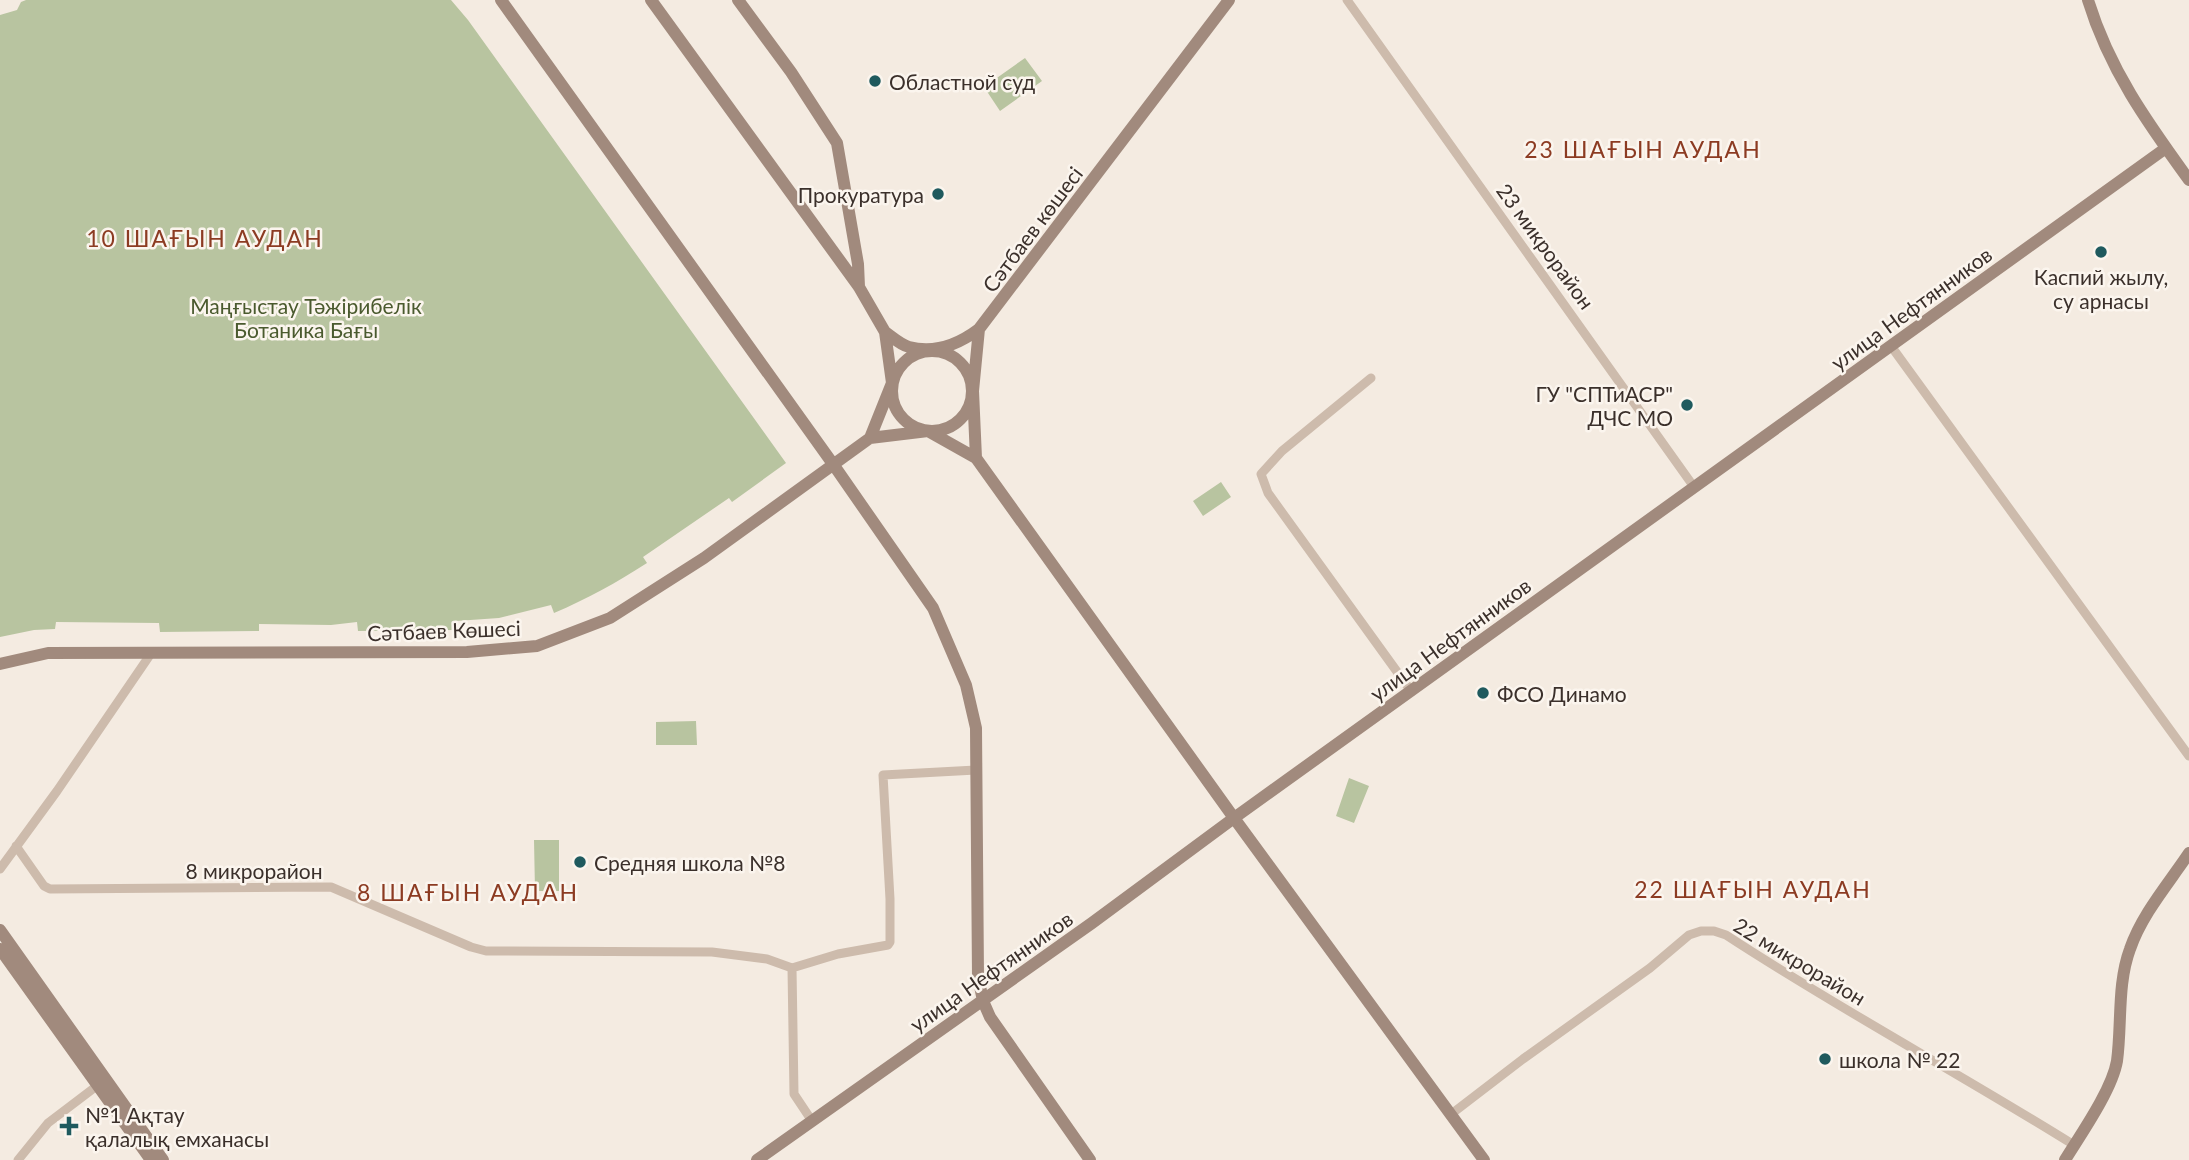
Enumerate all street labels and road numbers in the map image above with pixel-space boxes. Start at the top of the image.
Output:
street label: Сәтбаев көшесі [977,161,1087,297]
street label: 23 микрорайон [1492,178,1600,314]
street label: улица Нефтянников [1826,241,1996,375]
street label: улица Нефтянников [1365,572,1535,706]
street label: Сәтбаев Көшесі [367,615,521,645]
street label: 8 микрорайон [185,858,323,883]
street label: улица Нефтянников [905,905,1077,1037]
street label: 22 микрорайон [1730,912,1870,1010]

